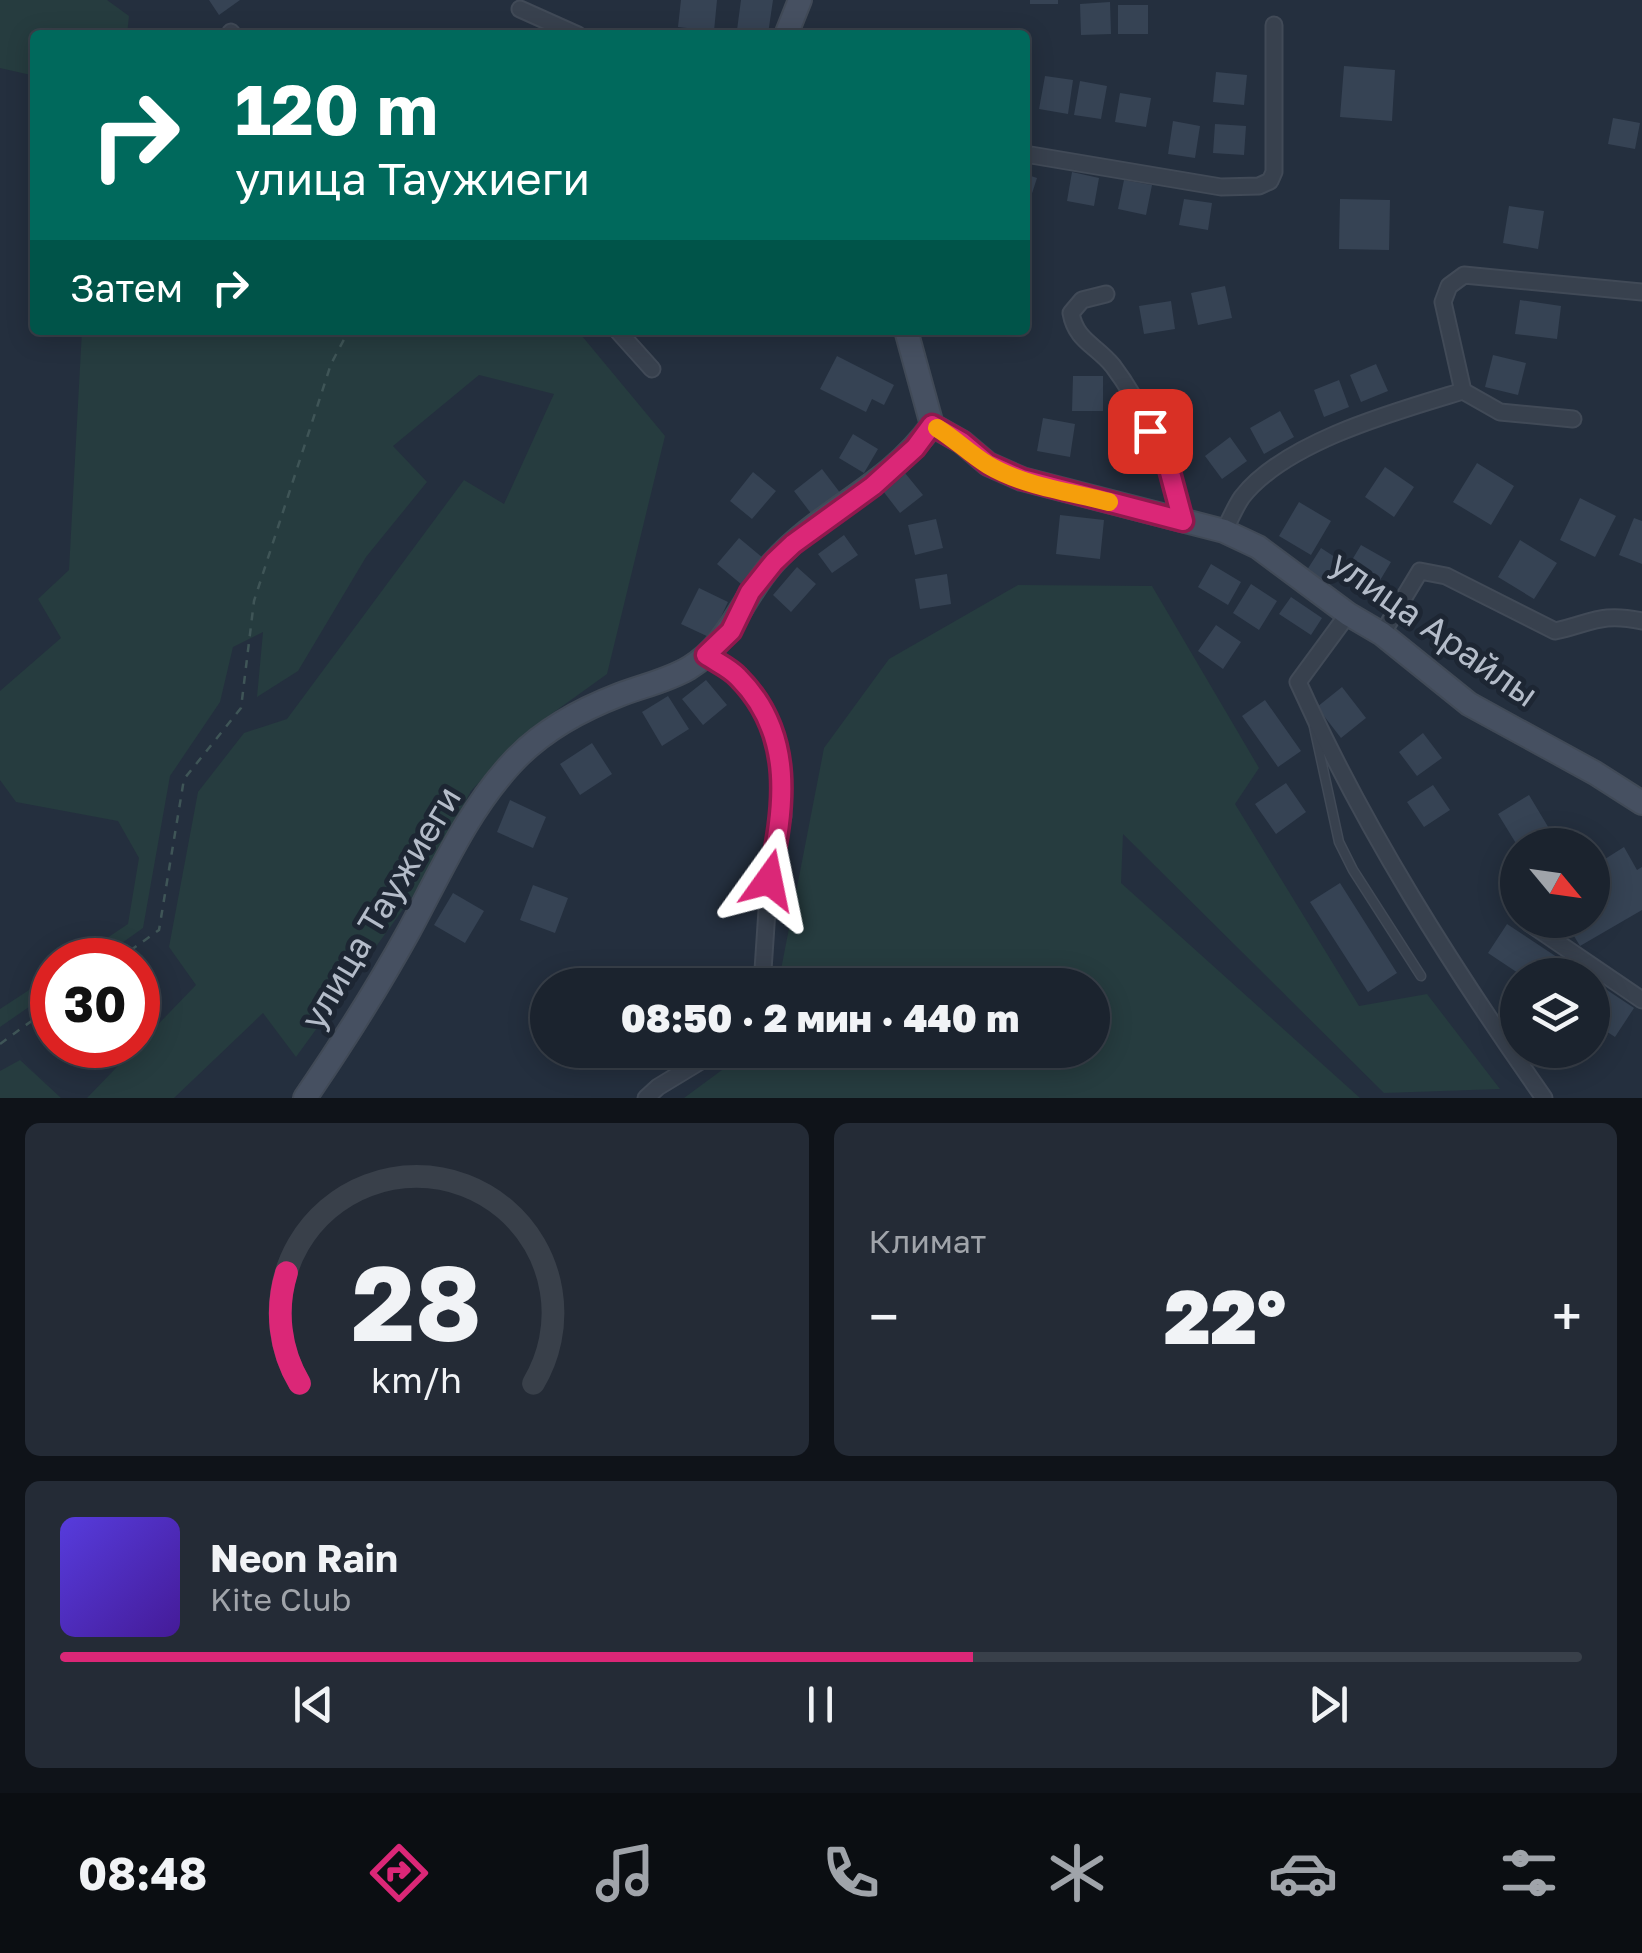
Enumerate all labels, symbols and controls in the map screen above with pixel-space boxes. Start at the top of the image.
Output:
text: 120 m [235,66,438,150]
icon: right [70,70,200,200]
text: улица Таужиеги [235,151,590,205]
icon: right [203,260,258,315]
text: Затем [70,265,183,310]
pin [1108,389,1193,474]
icon: arrive [1123,404,1178,459]
street label: улица Арайлы [1323,541,1546,715]
street label: улица Таужиеги [291,778,469,1037]
position arrow [717,828,821,932]
north arrow [1500,828,1610,938]
map controls [1500,828,1610,1068]
speed limit sign: 30 [30,938,160,1068]
button: layers [1500,958,1610,1068]
text: 08:50 · 2 мин · 440 m [621,995,1019,1040]
text: Климат [869,1222,986,1260]
text: 28 [352,1239,482,1364]
text: 22° [1164,1270,1286,1361]
text: − [869,1283,899,1349]
text: + [1552,1283,1582,1349]
text: km/h [371,1358,462,1401]
text: Neon Rain [210,1535,398,1580]
text: Kite Club [210,1580,351,1618]
icon: previous [286,1677,341,1732]
icon: pause [793,1677,848,1732]
icon: next [1301,1677,1356,1732]
icon: directions [364,1838,434,1908]
icon: music [590,1838,660,1908]
icon: phone [816,1838,886,1908]
icon: climate [1042,1838,1112,1908]
icon: car [1268,1838,1338,1908]
icon: filters [1494,1838,1564,1908]
text: 08:48 [78,1846,207,1900]

